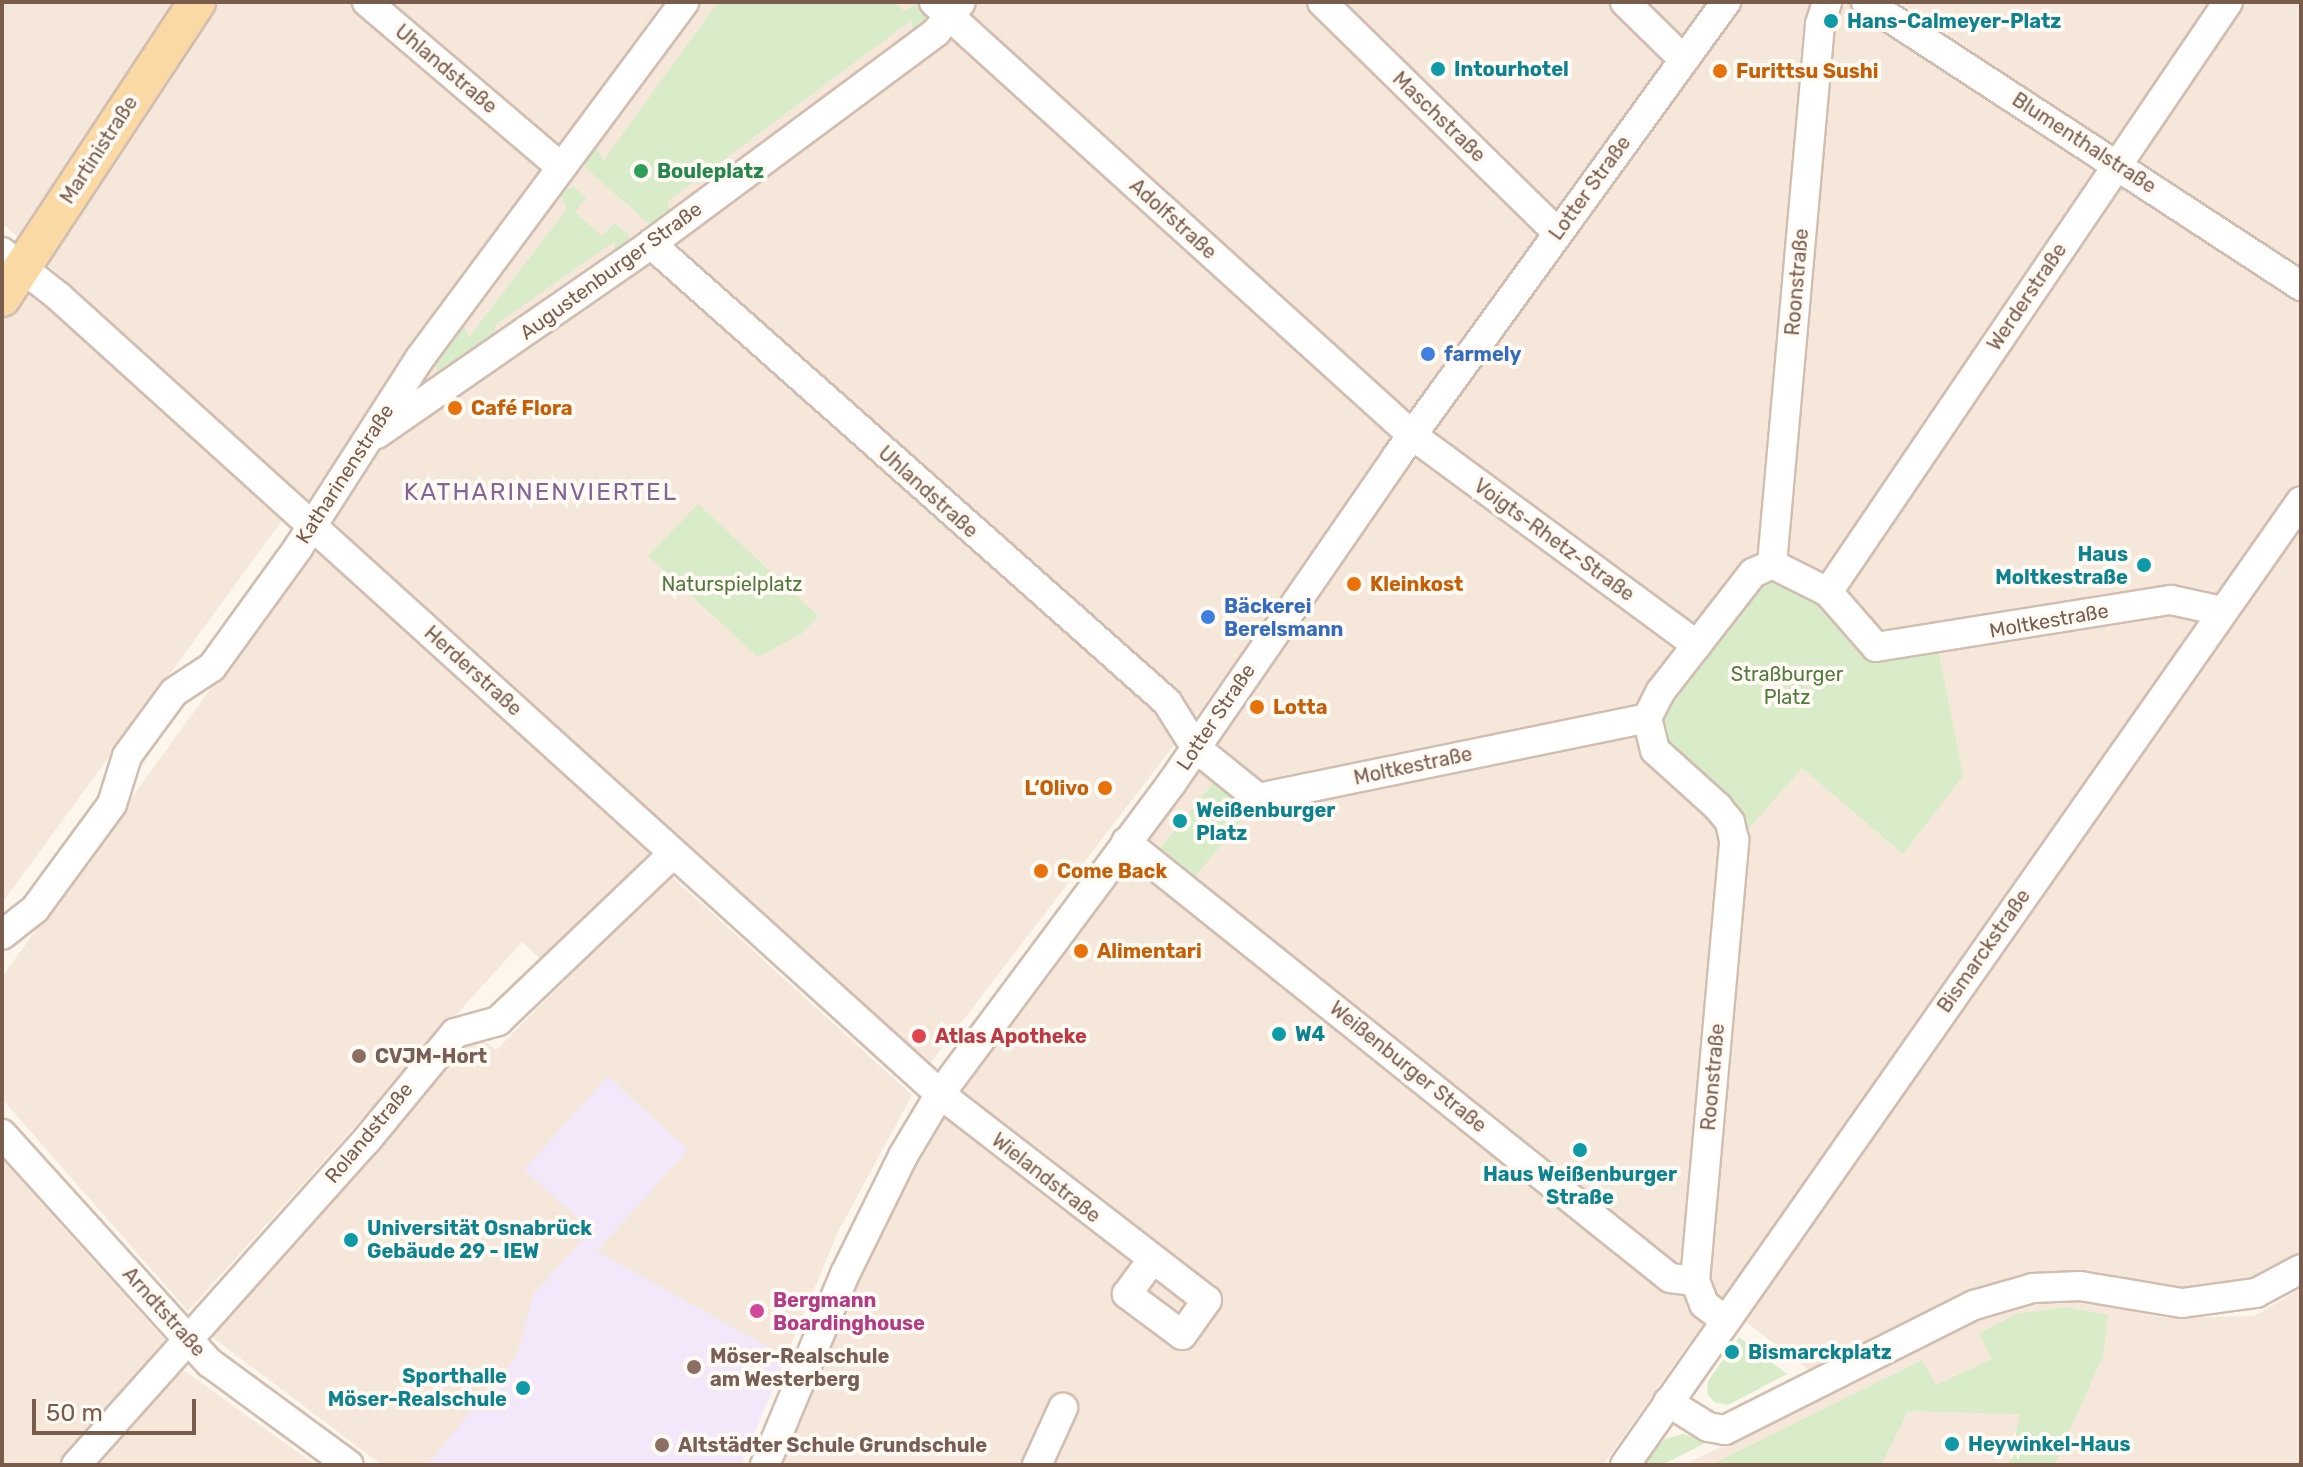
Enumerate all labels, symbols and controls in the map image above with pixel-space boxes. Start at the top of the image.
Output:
place label: Hans-Calmeyer-Platz [1847,9,2061,33]
marker: Hans-Calmeyer-Platz [1822,12,1840,30]
street label: Uhlandstraße [390,19,502,119]
place label: Intourhotel [1454,57,1569,81]
place label: Furittsu Sushi [1736,59,1879,83]
marker: Intourhotel [1429,60,1447,78]
marker: Furittsu Sushi [1711,62,1729,80]
street label: Maschstraße [1388,67,1490,167]
street label: Blumenthalstraße [2008,88,2160,198]
street label: Martinistraße [55,92,143,208]
street label: Lotter Straße [1544,131,1636,245]
place label: Bouleplatz [657,159,764,183]
marker: Bouleplatz [632,162,650,180]
street label: Adolfstraße [1125,174,1221,264]
street label: Augustenburger Straße [515,197,707,345]
street label: Roonstraße [1780,227,1814,337]
street label: Werderstraße [1982,239,2072,355]
place label: farmely [1444,342,1521,366]
marker: farmely [1419,345,1437,363]
place label: Café Flora [471,396,573,420]
marker: Café Flora [446,399,464,417]
street label: Katharinenstraße [291,400,399,548]
street label: Uhlandstraße [873,441,983,543]
street label: Voigts-Rhetz-Straße [1469,474,1639,606]
district label: KATHARINENVIERTEL [404,479,678,507]
place label: Haus Moltkestraße [1995,542,2128,589]
marker: Haus Moltkestraße [2135,556,2153,574]
park label: Naturspielplatz [661,572,803,596]
place label: Kleinkost [1370,572,1463,596]
marker: Kleinkost [1345,575,1363,593]
place label: Bäckerei Berelsmann [1224,594,1343,641]
street label: Moltkestraße [1988,599,2110,643]
marker: Bäckerei Berelsmann [1199,608,1217,626]
street label: Herderstraße [419,621,527,721]
street label: Lotter Straße [1172,659,1260,775]
park label: Straßburger Platz [1731,662,1843,709]
place label: Lotta [1273,695,1327,719]
marker: Lotta [1248,698,1266,716]
street label: Moltkestraße [1352,742,1474,790]
place label: L‘Olivo [1024,776,1089,800]
marker: L‘Olivo [1096,779,1114,797]
place label: Weißenburger Platz [1196,798,1335,845]
marker: Weißenburger Platz [1171,812,1189,830]
place label: Come Back [1057,859,1167,883]
marker: Come Back [1032,862,1050,880]
street label: Bismarckstraße [1933,885,2035,1017]
place label: Alimentari [1097,939,1202,963]
marker: Alimentari [1072,942,1090,960]
street label: Weißenburger Straße [1325,996,1491,1138]
place label: W4 [1295,1022,1325,1046]
street label: Roonstraße [1696,1022,1730,1132]
place label: Atlas Apotheke [935,1024,1087,1048]
marker: W4 [1270,1025,1288,1043]
marker: Atlas Apotheke [910,1027,928,1045]
place label: CVJM-Hort [375,1044,487,1068]
marker: CVJM-Hort [350,1047,368,1065]
street label: Rolandstraße [320,1078,418,1188]
street label: Wielandstraße [987,1128,1105,1228]
marker: Haus Weißenburger Straße [1571,1141,1589,1159]
place label: Haus Weißenburger Straße [1483,1162,1677,1209]
place label: Universität Osnabrück Gebäude 29 - IEW [367,1216,592,1263]
marker: Universität Osnabrück Gebäude 29 - IEW [342,1231,360,1249]
street label: Arndtstraße [118,1262,210,1362]
place label: Bergmann Boardinghouse [773,1288,925,1335]
marker: Bergmann Boardinghouse [748,1302,766,1320]
place label: Bismarckplatz [1748,1340,1892,1364]
marker: Bismarckplatz [1723,1343,1741,1361]
place label: Möser-Realschule am Westerberg [710,1344,889,1391]
marker: Möser-Realschule am Westerberg [685,1358,703,1376]
place label: Sporthalle Möser-Realschule [328,1364,507,1411]
marker: Sporthalle Möser-Realschule [514,1379,532,1397]
scale bar [36,1383,200,1433]
text: 50 m [46,1399,103,1427]
place label: Heywinkel-Haus [1968,1432,2130,1456]
place label: Altstädter Schule Grundschule [678,1433,988,1457]
marker: Heywinkel-Haus [1943,1435,1961,1453]
marker: Altstädter Schule Grundschule [653,1436,671,1454]

